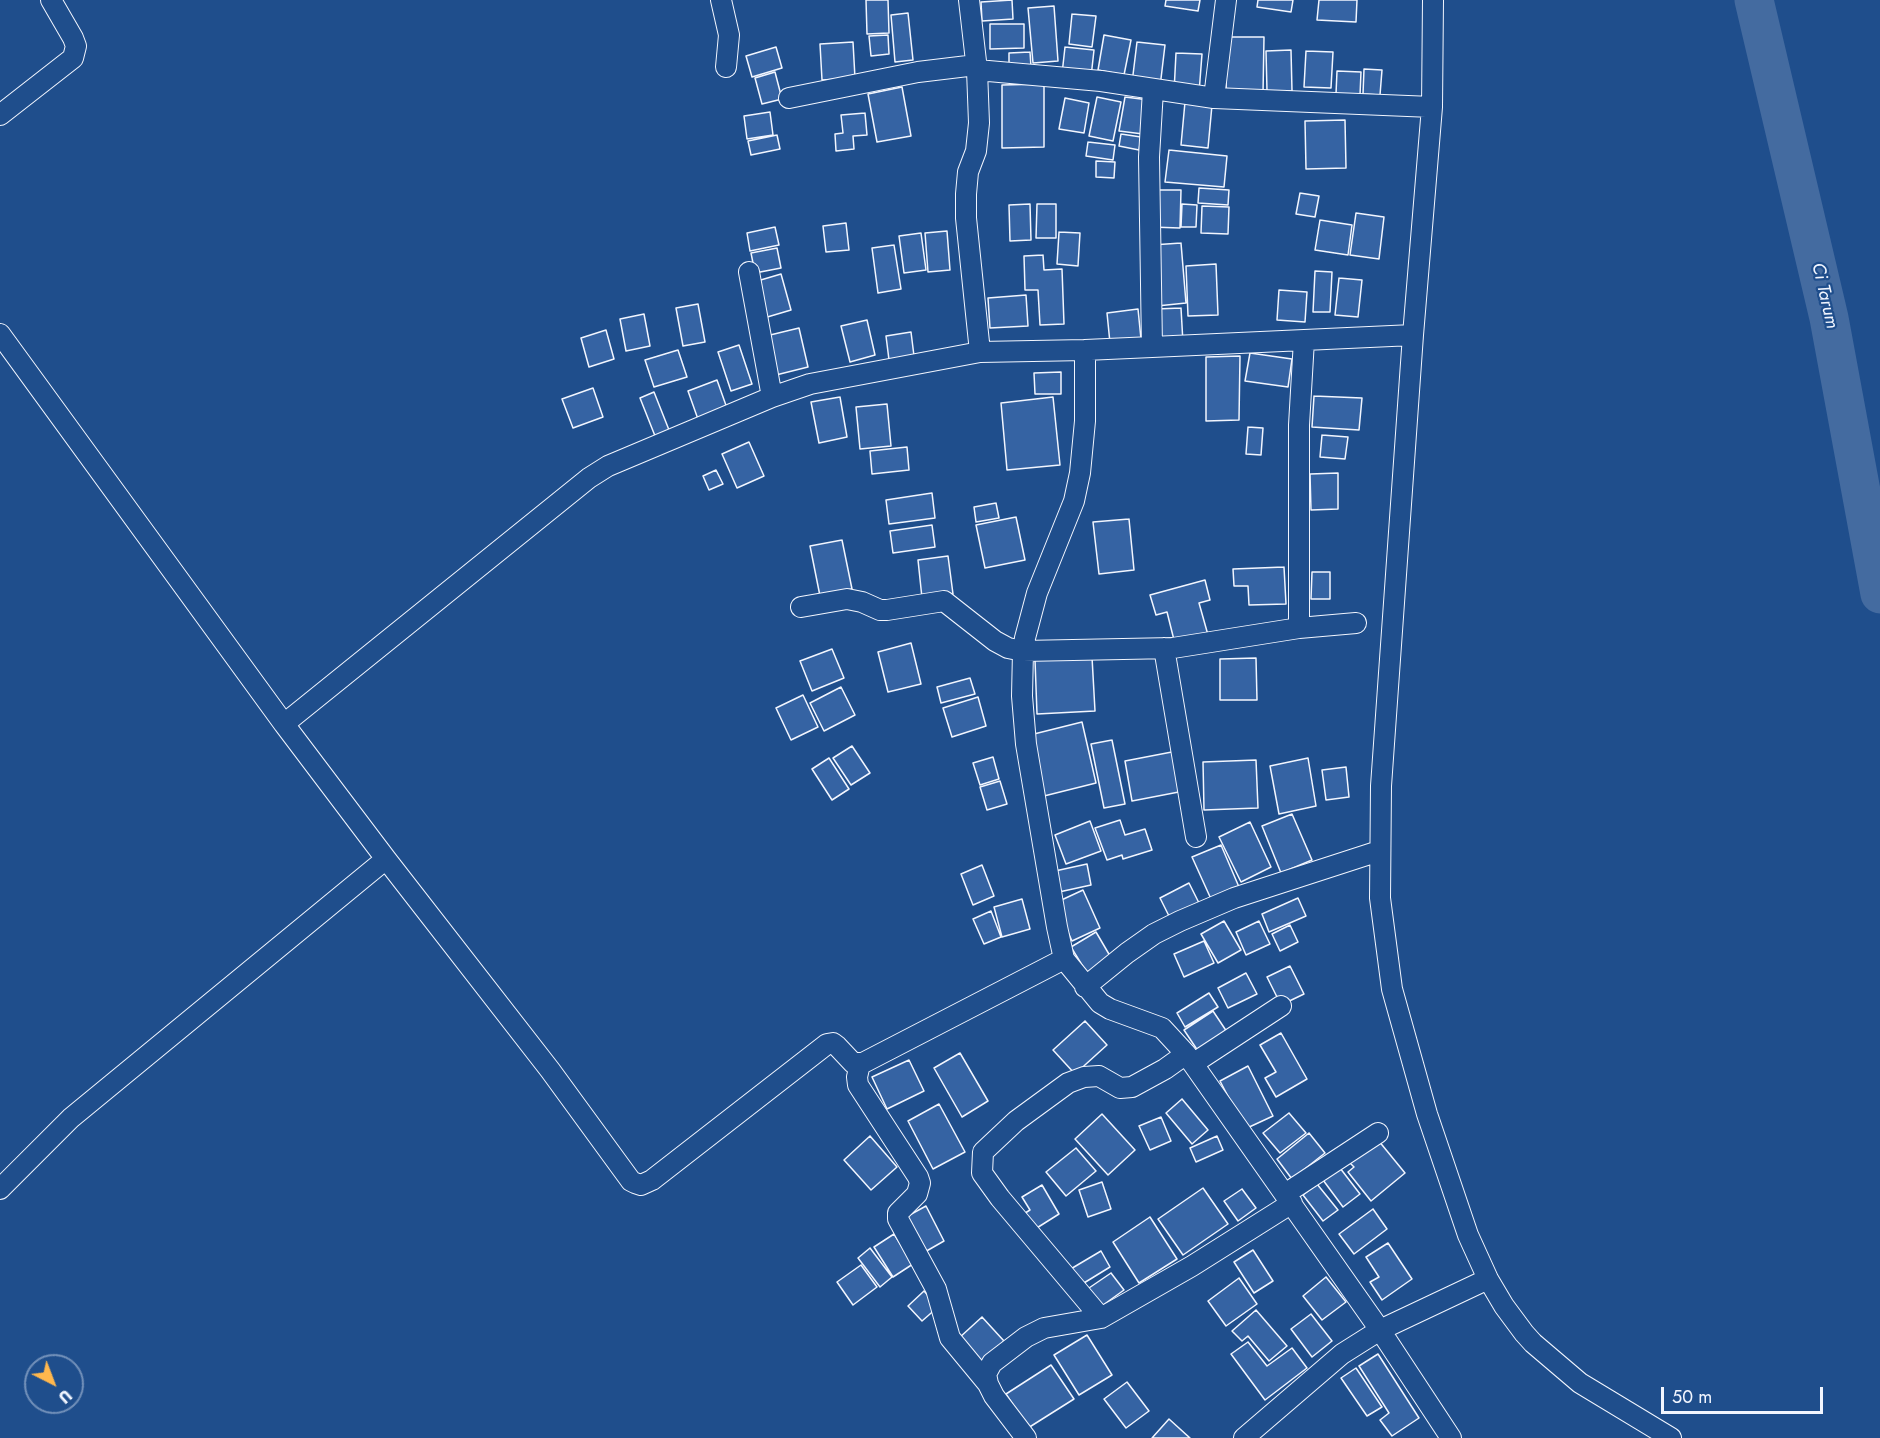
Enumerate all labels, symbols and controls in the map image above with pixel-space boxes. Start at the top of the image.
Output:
water label: Ci Tarum [1806,261,1842,331]
north arrow [24,1354,84,1414]
scale bar [1664,1375,1826,1413]
text: U [53,1384,77,1409]
text: 50 m [1672,1384,1712,1410]

